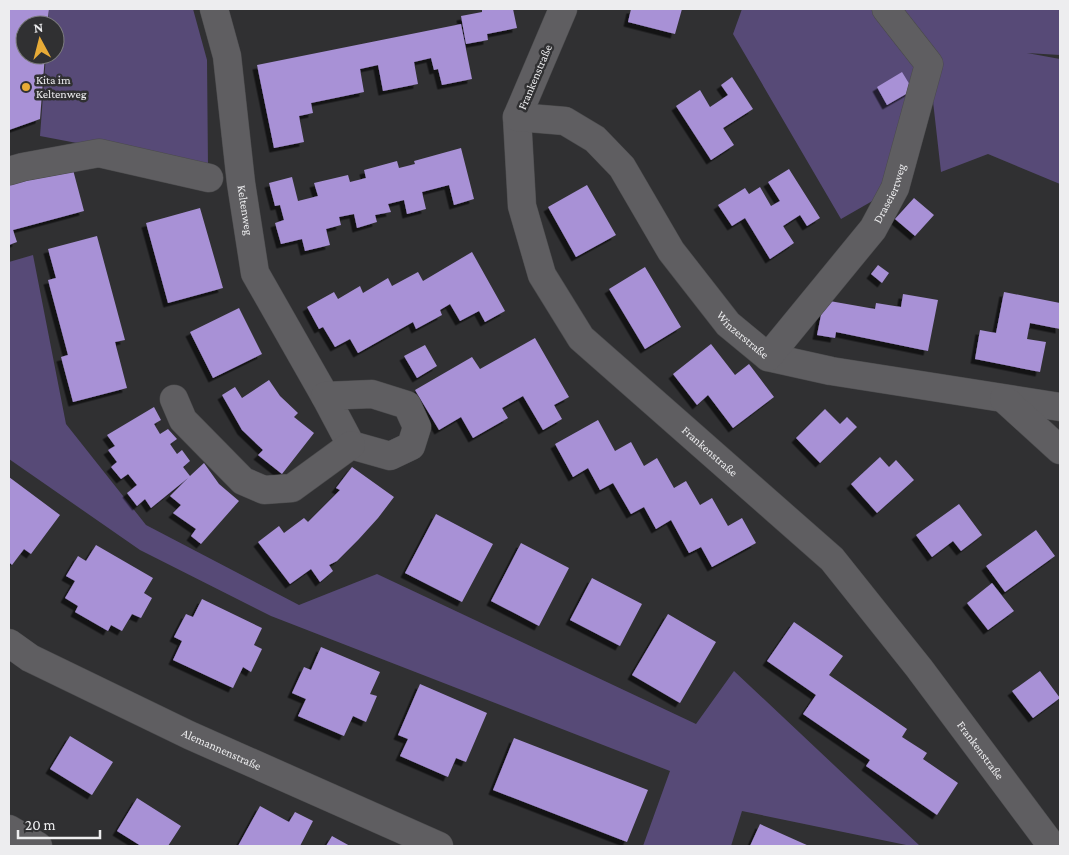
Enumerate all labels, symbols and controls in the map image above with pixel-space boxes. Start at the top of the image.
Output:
north arrow [15,15,65,65]
text: N [33,19,45,36]
street label: Frankenstraße [515,42,555,112]
place label: Kita im Keltenweg [36,73,87,101]
marker: Kita im Keltenweg [20,81,32,93]
street label: Draseiertweg [870,162,908,226]
street label: Keltenweg [234,184,256,236]
street label: Winzerstraße [714,308,772,362]
street label: Frankenstraße [679,423,740,480]
street label: Frankenstraße [954,718,1007,782]
street label: Alemannenstraße [179,726,263,773]
scale bar [18,808,100,840]
text: 20 m [25,817,56,833]

